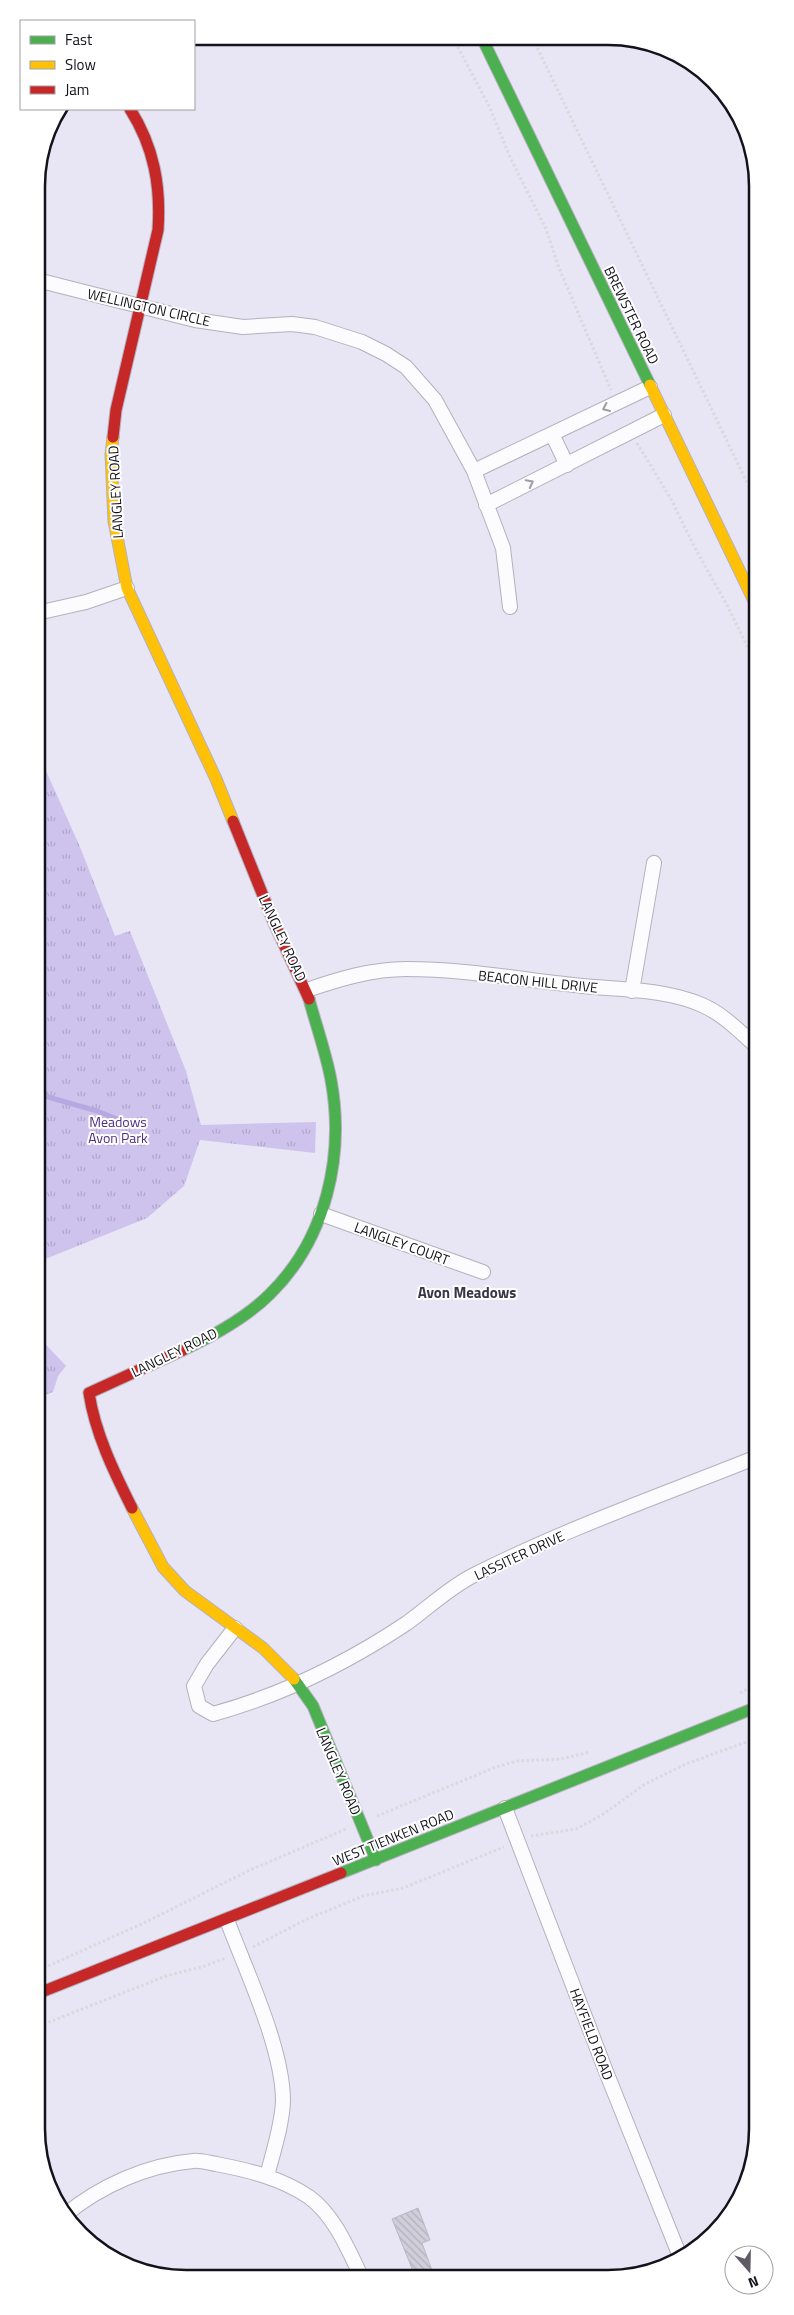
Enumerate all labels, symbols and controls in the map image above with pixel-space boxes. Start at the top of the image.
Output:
legend [20,20,195,110]
text: Fast [65,28,93,51]
text: Slow [65,53,96,76]
text: Jam [65,78,89,101]
street label: BREWSTER ROAD [599,262,665,368]
street label: WELLINGTON CIRCLE [85,283,213,331]
one-way arrow [602,402,611,412]
street label: LANGLEY ROAD [102,445,128,539]
one-way arrow [525,479,534,489]
street label: LANGLEY ROAD [254,891,312,985]
street label: BEACON HILL DRIVE [477,964,599,998]
park label: Meadows Avon Park [88,1111,148,1148]
street label: LANGLEY COURT [352,1216,453,1270]
district label: Avon Meadows [418,1281,516,1304]
street label: LANGLEY ROAD [127,1322,221,1382]
street label: LASSITER DRIVE [470,1525,568,1585]
street label: LANGLEY ROAD [311,1724,367,1818]
street label: WEST TIENKEN ROAD [329,1803,457,1871]
street label: HAYFIELD ROAD [565,1985,619,2083]
north arrow [724,2245,774,2295]
text: N [745,2271,762,2294]

